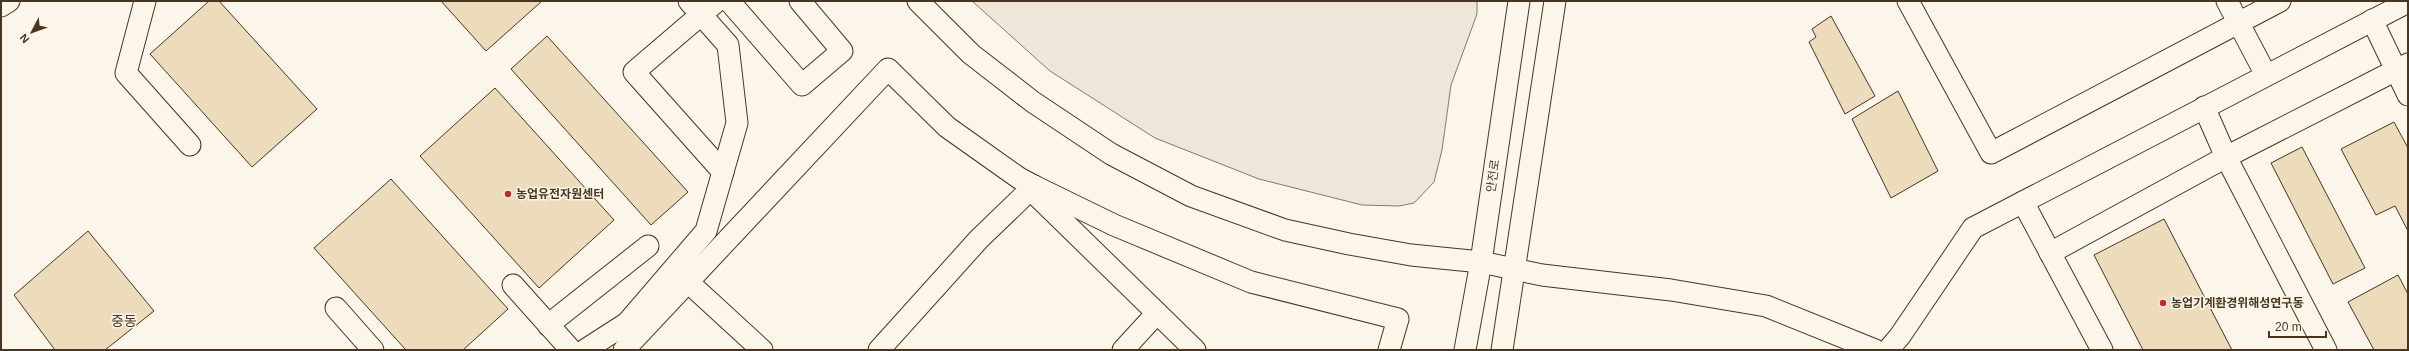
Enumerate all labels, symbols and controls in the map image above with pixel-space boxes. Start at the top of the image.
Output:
north arrow [12,12,52,52]
text: N [17,32,32,45]
street label: 안전로 [1484,159,1502,193]
place label: 농업유전자원센터 [516,187,604,201]
marker: 농업유전자원센터 [503,189,513,199]
place label: 농업기계환경위해성연구동 [2171,296,2303,310]
marker: 농업기계환경위해성연구동 [2158,298,2168,308]
district label: 중동 [111,313,137,329]
scale bar [2269,313,2326,339]
text: 20 m [2275,320,2302,334]

